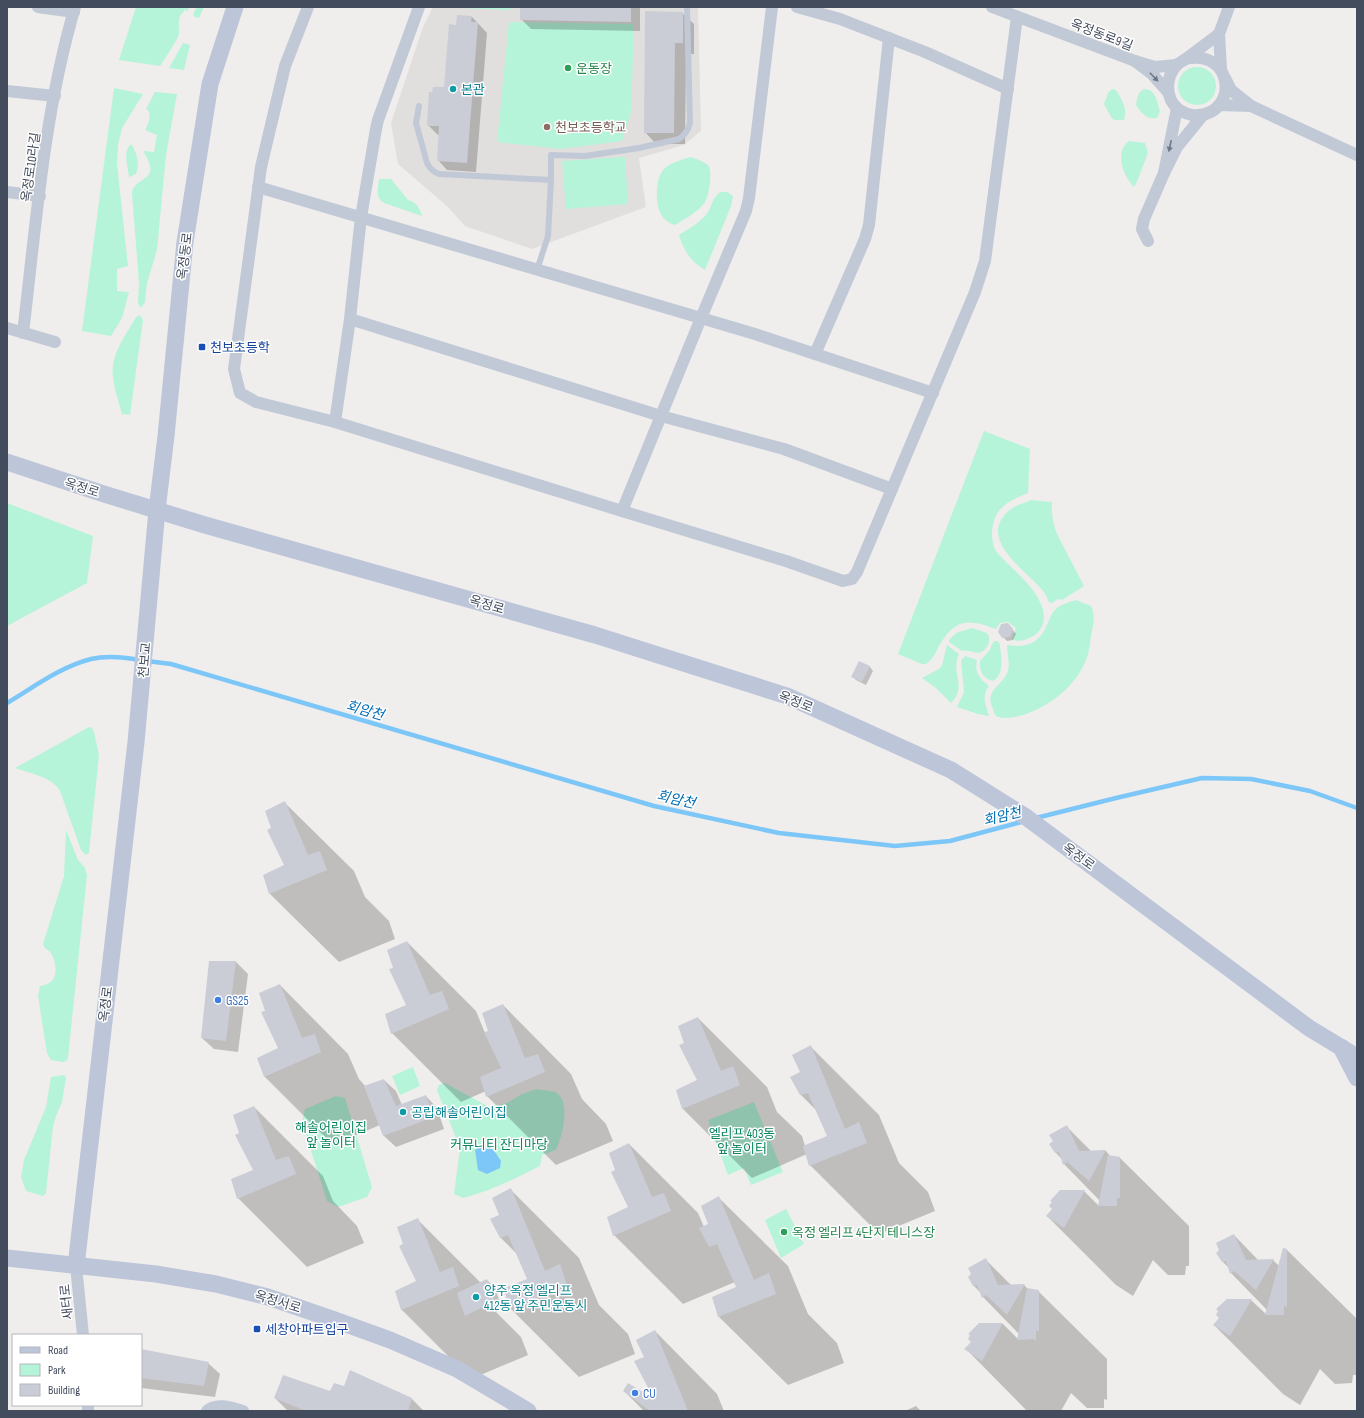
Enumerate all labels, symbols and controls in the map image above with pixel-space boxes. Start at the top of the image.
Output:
street label: 옥정동로9길 [1068,16,1135,54]
place label: 운동장 [576,61,612,77]
marker: 운동장 [563,63,573,73]
one-way arrow [1149,72,1159,82]
place label: 본관 [461,82,485,98]
marker: 본관 [448,84,458,94]
place label: 천보초등학교 [555,120,627,136]
marker: 천보초등학교 [542,122,552,132]
street label: 옥정로10라길 [18,131,44,203]
one-way arrow [1166,140,1172,152]
street label: 옥정동로 [174,231,196,281]
place label: 천보초등학 [210,340,270,356]
marker: 천보초등학 [197,342,207,352]
street label: 옥정로 [62,475,101,501]
street label: 옥정로 [467,592,506,618]
street label: 천보교 [135,641,155,679]
street label: 옥정로 [776,688,815,716]
water label: 회암천 [344,697,387,724]
water label: 회암천 [655,787,698,812]
water label: 회암천 [981,803,1024,829]
street label: 옥정로 [1059,840,1098,874]
street label: 옥정로 [96,985,116,1023]
place label: GS25 [226,993,249,1009]
marker: GS25 [213,995,223,1005]
place label: 공립해솔어린이집 [411,1105,507,1121]
marker: 공립해솔어린이집 [398,1107,408,1117]
park label: 해솔어린이집 앞 놀이터 [295,1120,367,1151]
park label: 엘리프 403동 앞 놀이터 [709,1126,775,1157]
park label: 커뮤니티 잔디마당 [450,1137,548,1153]
place label: 옥정 엘리프 4단지 테니스장 [792,1225,935,1241]
marker: 옥정 엘리프 4단지 테니스장 [779,1227,789,1237]
street label: 새터로 [57,1283,77,1321]
place label: 양주 옥정 엘리프 412동 앞 주민운동시 [484,1283,587,1314]
street label: 옥정서로 [252,1287,303,1317]
marker: 양주 옥정 엘리프 412동 앞 주민운동시 [471,1292,481,1302]
place label: 세창아파트입구 [265,1322,349,1338]
marker: 세창아파트입구 [252,1324,262,1334]
legend [12,1334,142,1406]
text: Road [48,1343,68,1358]
text: Park [48,1363,66,1378]
text: Building [48,1383,80,1398]
place label: CU [643,1386,656,1402]
marker: CU [630,1388,640,1398]

